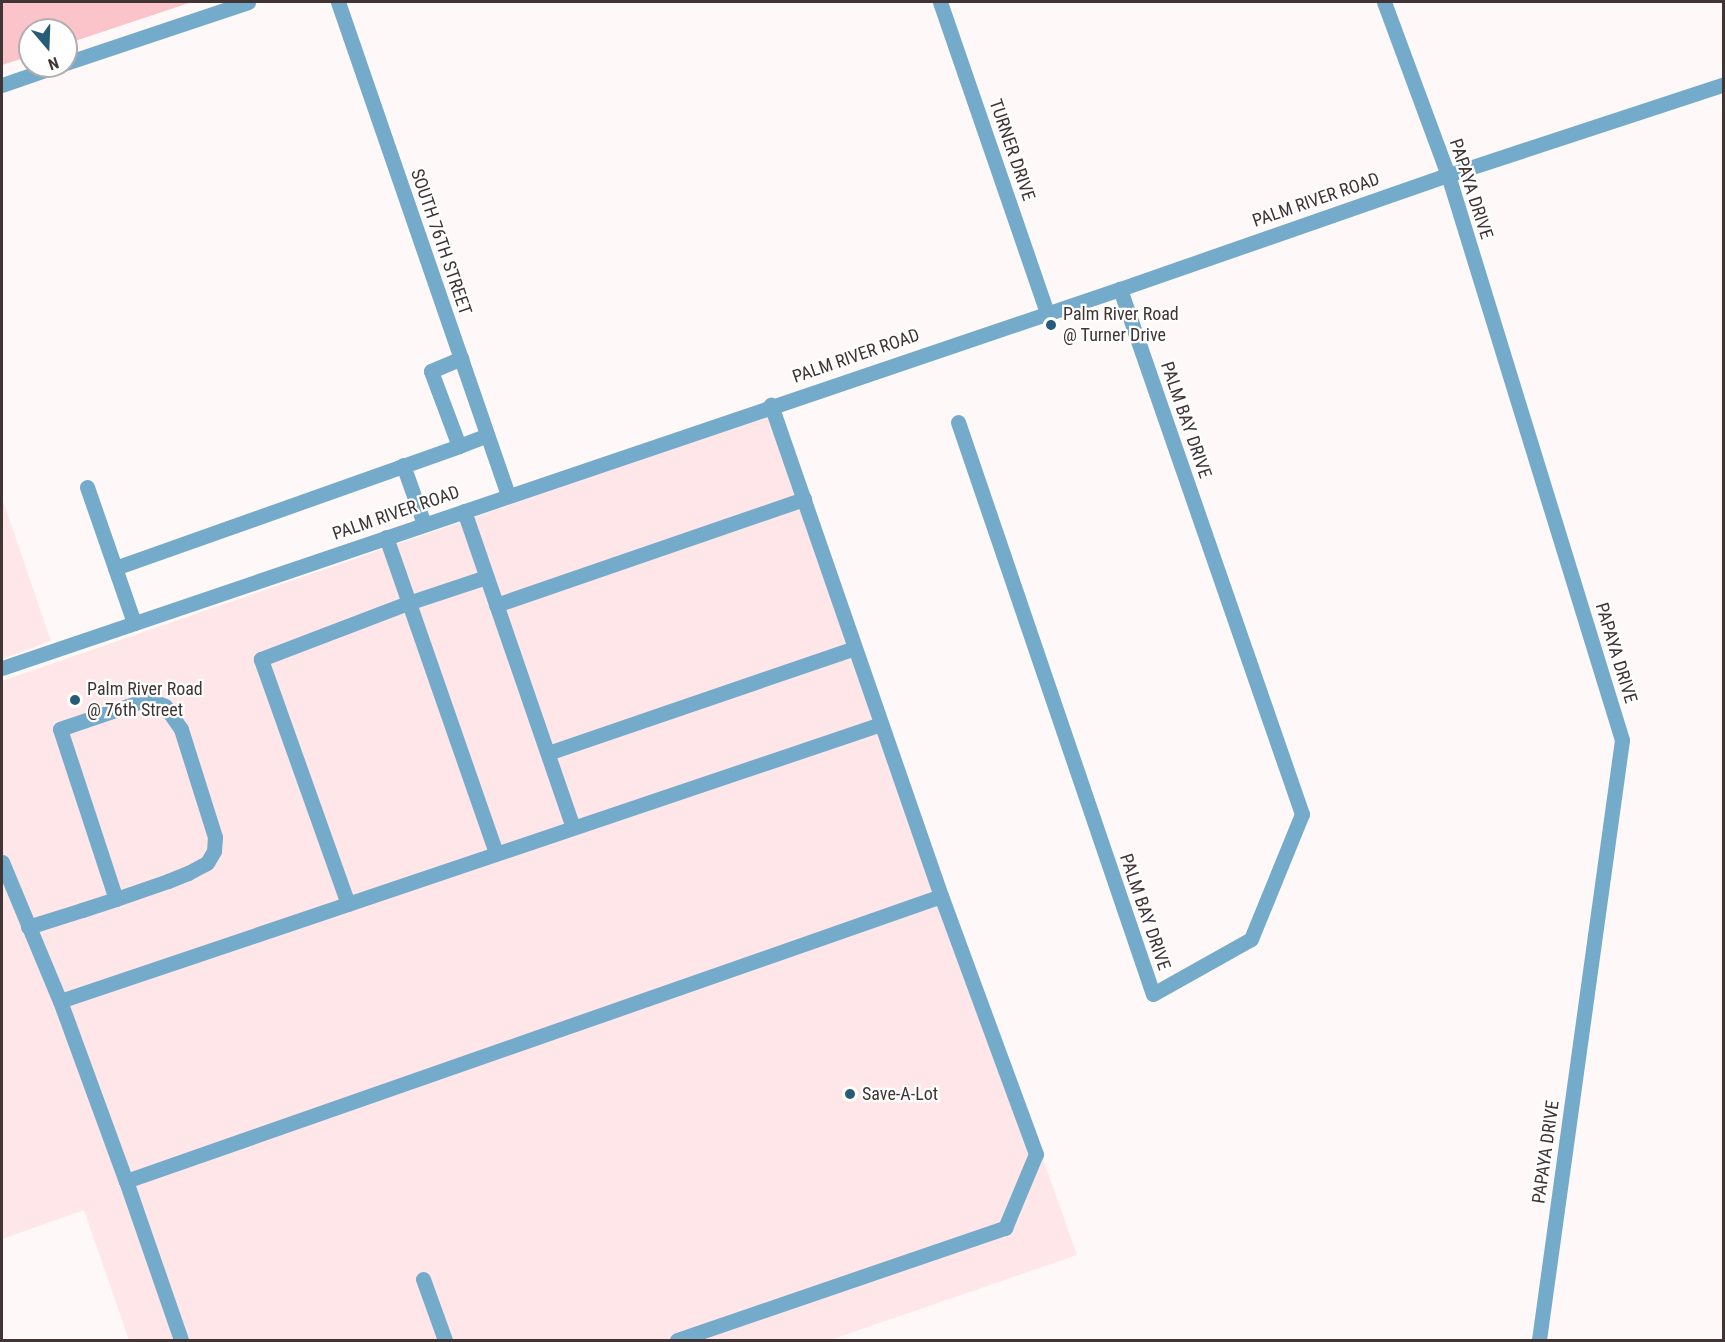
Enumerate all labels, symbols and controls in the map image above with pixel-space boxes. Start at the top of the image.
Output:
north arrow [18,18,78,78]
text: N [46,53,61,74]
street label: TURNER DRIVE [985,96,1039,204]
street label: PAPAYA DRIVE [1445,136,1497,242]
street label: SOUTH 76TH STREET [406,166,476,318]
street label: PALM RIVER ROAD [1250,168,1382,232]
place label: Palm River Road @ Turner Drive [1063,304,1179,346]
marker: Palm River Road @ Turner Drive [1044,318,1058,332]
street label: PALM RIVER ROAD [790,324,922,388]
street label: PALM BAY DRIVE [1156,359,1216,481]
street label: PALM RIVER ROAD [330,481,462,545]
street label: PAPAYA DRIVE [1590,600,1642,706]
place label: Palm River Road @ 76th Street [87,679,203,722]
marker: Palm River Road @ 76th Street [68,693,82,707]
street label: PALM BAY DRIVE [1115,851,1175,973]
place label: Save-A-Lot [862,1083,938,1105]
marker: Save-A-Lot [843,1087,857,1101]
street label: PAPAYA DRIVE [1528,1099,1564,1205]

